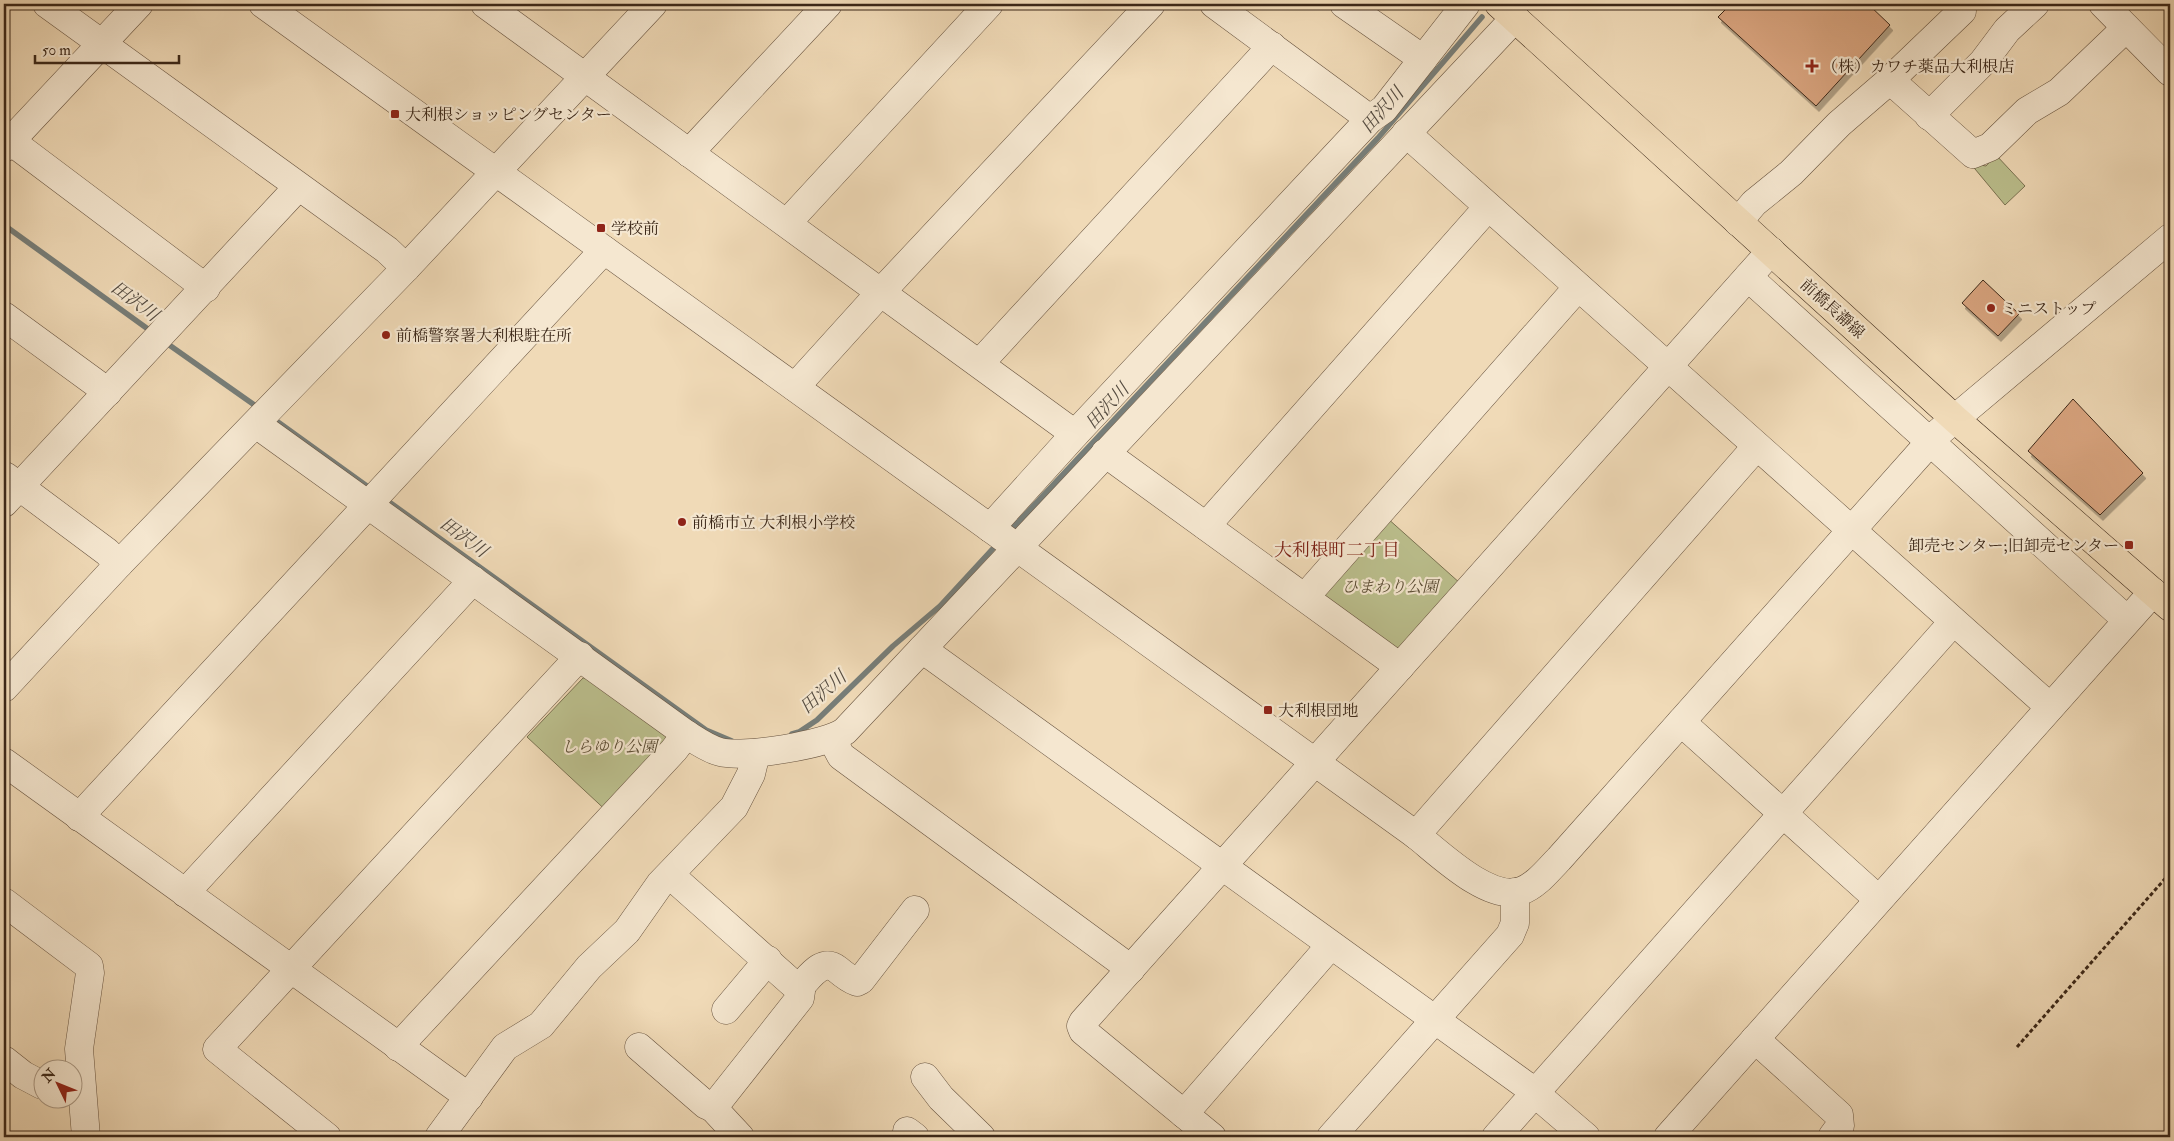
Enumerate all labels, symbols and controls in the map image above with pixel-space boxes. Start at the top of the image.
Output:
scale bar [35,32,179,64]
text: 50 m [42,41,71,60]
place label: （株）カワチ薬品大利根店 [1822,57,2014,77]
marker: （株）カワチ薬品大利根店 [1806,60,1818,72]
water label: 田沢川 [1356,81,1410,138]
place label: 大利根ショッピングセンター [405,105,612,125]
marker: 大利根ショッピングセンター [389,108,401,120]
place label: 学校前 [611,219,659,239]
marker: 学校前 [595,222,607,234]
street label: 前橋長瀞線 [1796,275,1869,343]
water label: 田沢川 [106,276,165,328]
place label: ミニストップ [2001,299,2097,319]
marker: ミニストップ [1985,302,1997,314]
place label: 前橋警察署大利根駐在所 [396,326,572,346]
marker: 前橋警察署大利根駐在所 [380,329,392,341]
water label: 田沢川 [1081,377,1136,434]
water label: 田沢川 [435,512,494,564]
place label: 前橋市立 大利根小学校 [692,513,855,533]
marker: 前橋市立 大利根小学校 [676,516,688,528]
place label: 卸売センター;旧卸売センター [1908,536,2119,556]
district label: 大利根町二丁目 [1274,539,1400,562]
marker: 卸売センター;旧卸売センター [2123,539,2135,551]
park label: ひまわり公園 [1342,577,1441,597]
water label: 田沢川 [795,665,853,719]
place label: 大利根団地 [1278,701,1358,721]
marker: 大利根団地 [1262,704,1274,716]
park label: しらゆり公園 [561,737,660,757]
north arrow [32,1058,82,1108]
text: N [38,1065,60,1087]

